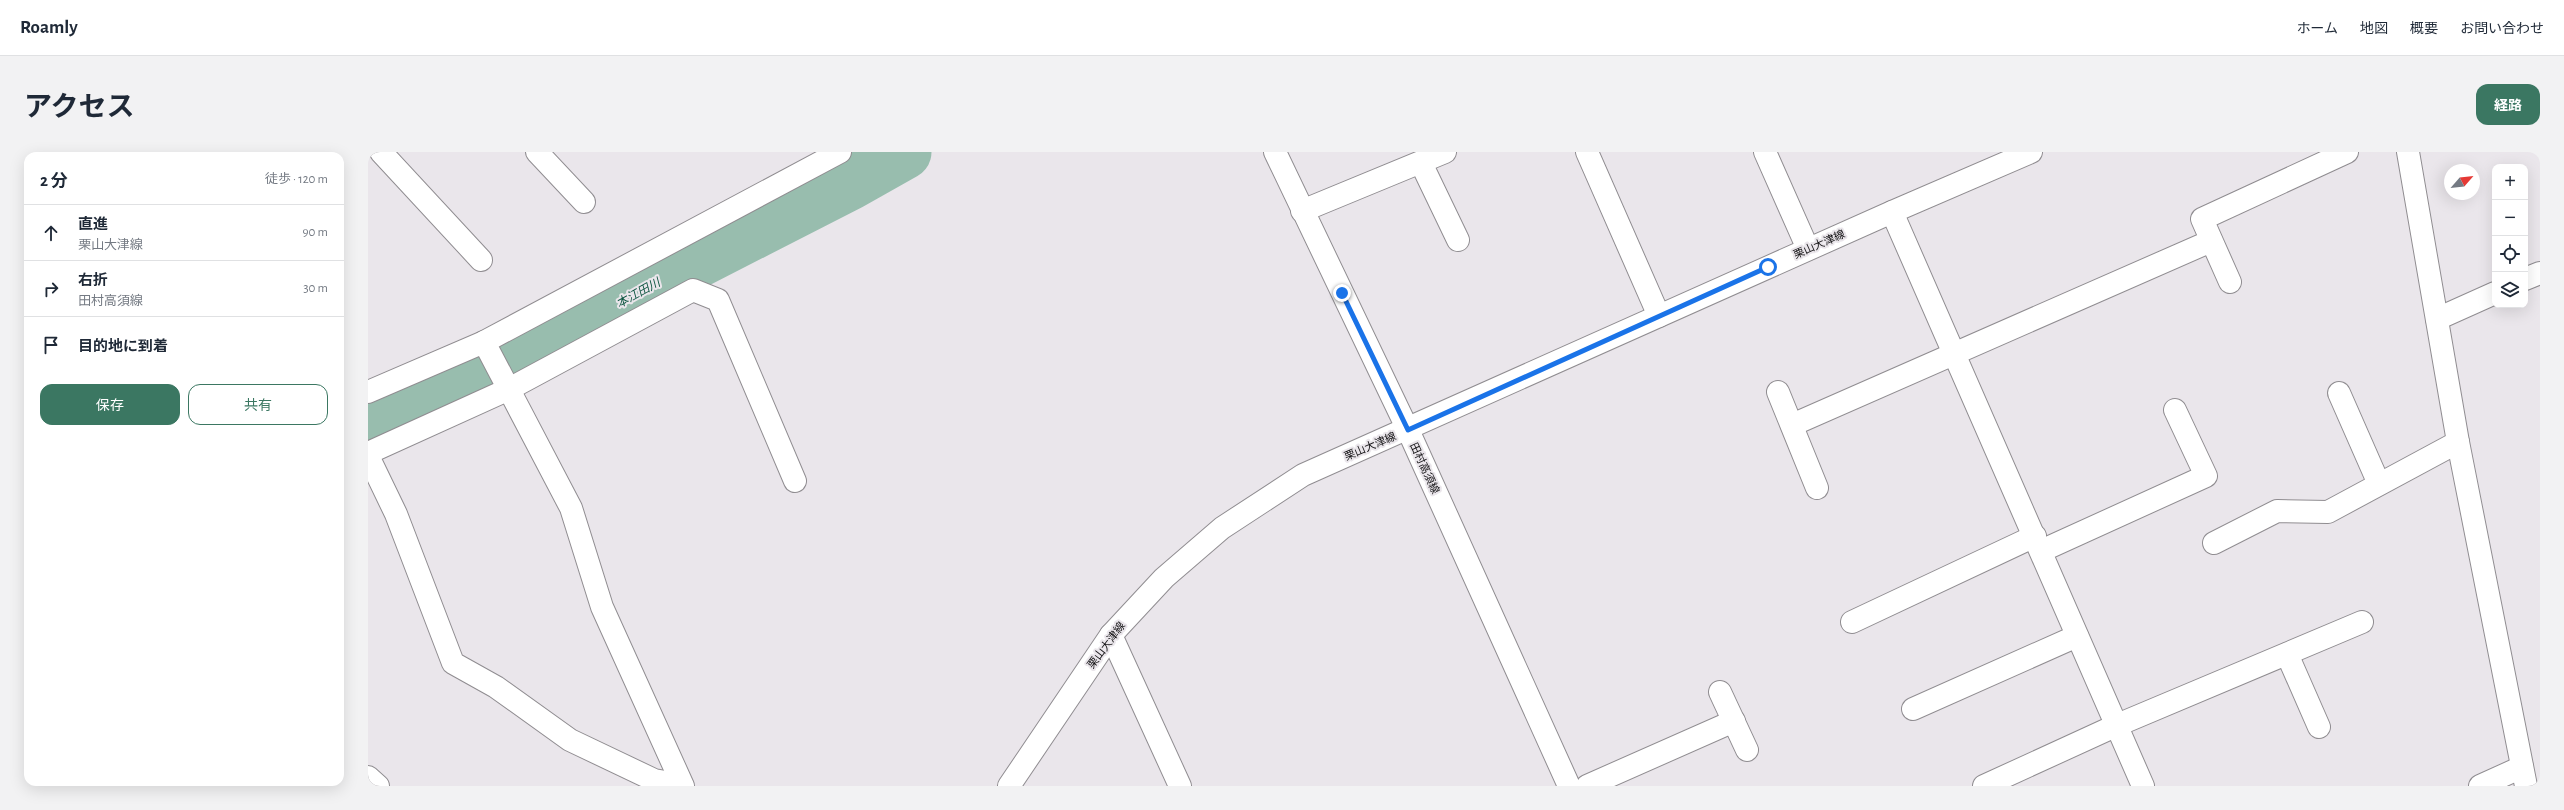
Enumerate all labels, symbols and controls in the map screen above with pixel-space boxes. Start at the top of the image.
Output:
text: Roamly [20,18,78,37]
text: ホーム [2296,22,2338,36]
text: 地図 [2360,22,2388,36]
text: 概要 [2410,22,2438,36]
text: お問い合わせ [2460,22,2544,36]
button: 経路 [2476,84,2540,125]
text: アクセス [24,94,135,122]
north arrow [2444,164,2480,200]
map controls [2492,164,2528,308]
button: + [2492,164,2528,200]
text: 2 分 [40,172,68,189]
text: 徒歩 · 120 m [265,173,328,186]
button: − [2492,200,2528,236]
text: 直進 [78,217,108,232]
icon: ahead [40,222,62,244]
text: 90 m [302,226,328,239]
street label: 栗山大津線 [1791,227,1847,261]
button: locate [2492,236,2528,272]
text: 栗山大津線 [78,239,143,252]
route start [1759,258,1777,276]
button: layers [2492,272,2528,308]
text: 右折 [78,273,108,288]
water label: 本江田川 [614,274,664,310]
icon: right [40,278,62,300]
text: 30 m [303,282,328,295]
route end [1333,284,1351,302]
text: 田村高須線 [78,295,143,308]
icon: arrive [40,334,62,356]
text: 目的地に到着 [78,339,168,354]
button: 保存 [40,384,180,425]
button: 共有 [188,384,328,425]
street label: 栗山大津線 [1342,430,1398,462]
street label: 田村高須線 [1408,441,1442,495]
street label: 栗山大津線 [1085,619,1127,671]

